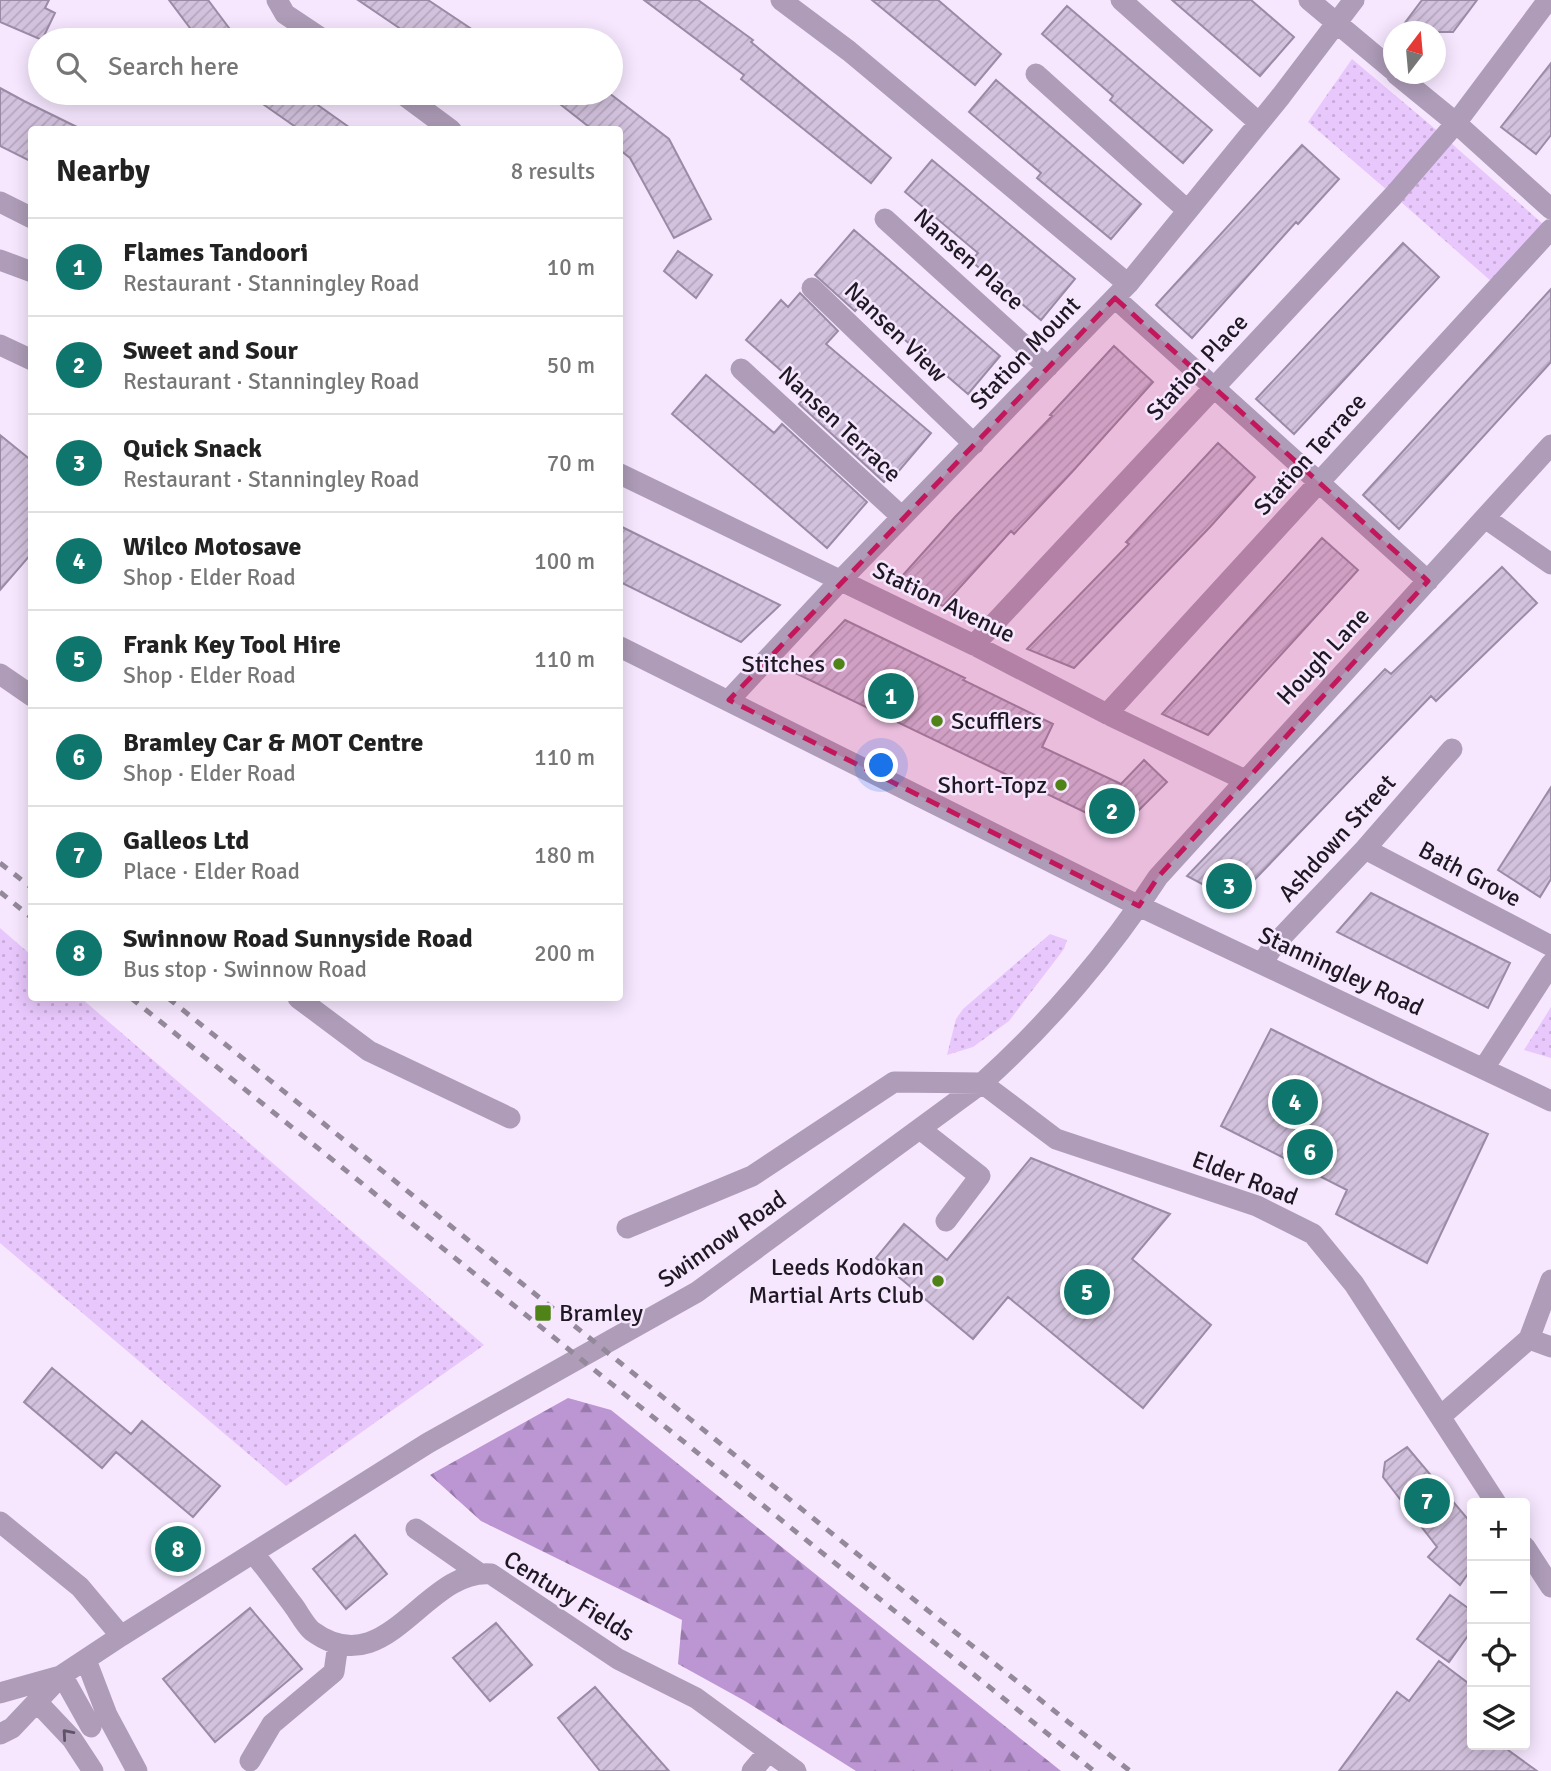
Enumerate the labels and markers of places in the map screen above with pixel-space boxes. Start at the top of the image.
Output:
place label: Stitches [742,649,825,679]
marker: Stitches [831,656,847,672]
pin: 1 [868,670,914,722]
place label: Scufflers [951,706,1042,736]
marker: Scufflers [929,713,945,729]
place label: Short-Topz [938,770,1047,800]
marker: Short-Topz [1053,777,1069,793]
pin: 2 [1089,785,1135,837]
pin: 3 [1206,860,1252,912]
pin: 4 [1272,1076,1318,1128]
pin: 6 [1287,1126,1333,1178]
place label: Leeds Kodokan Martial Arts Club [748,1252,924,1310]
pin: 5 [1064,1266,1110,1318]
marker: Leeds Kodokan Martial Arts Club [930,1273,946,1289]
place label: Bramley [559,1298,643,1328]
marker: Bramley [533,1303,553,1323]
pin: 7 [1404,1475,1450,1527]
pin: 8 [155,1523,201,1575]

